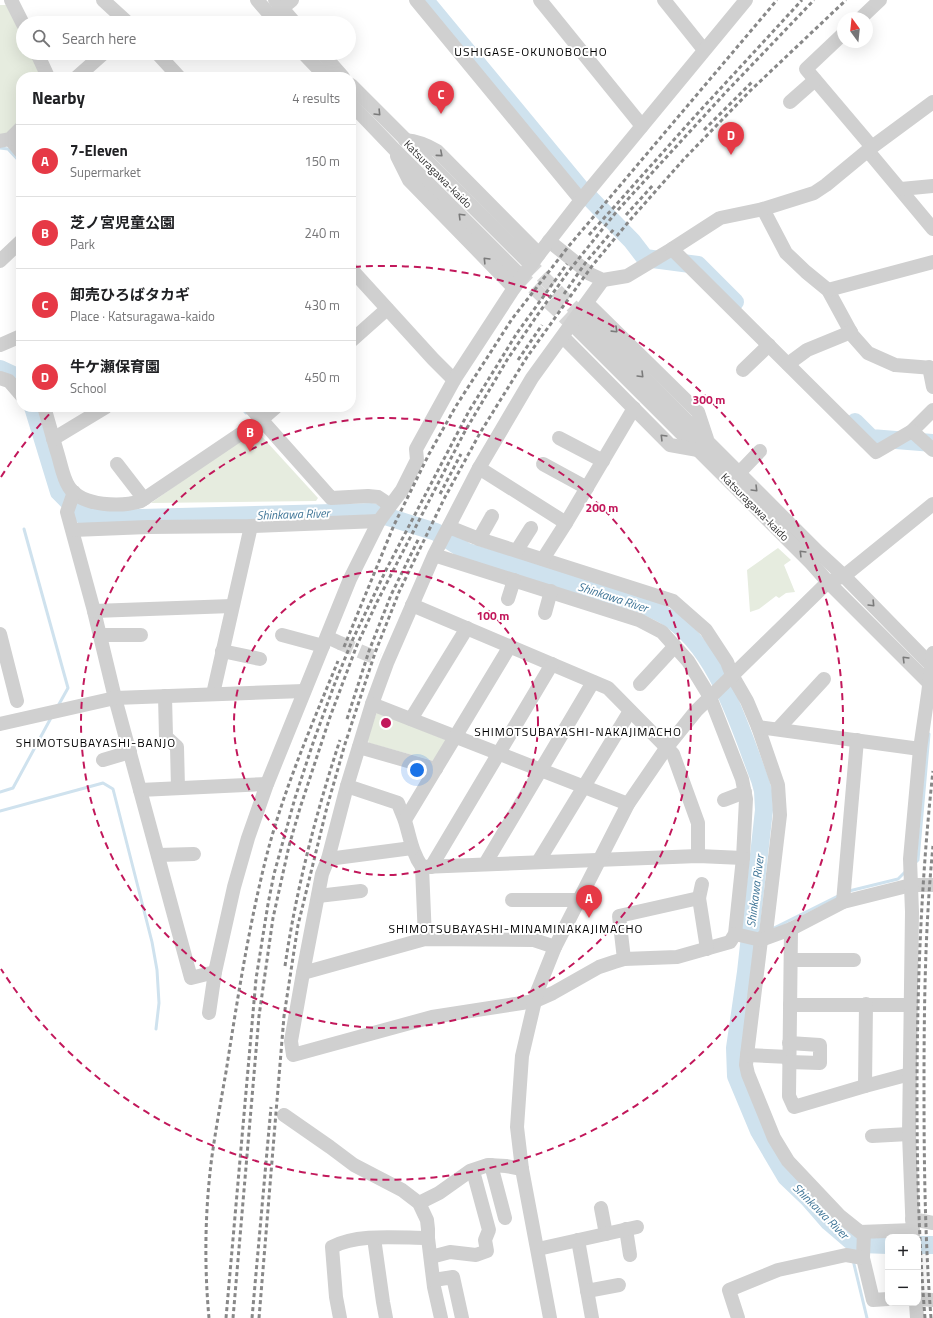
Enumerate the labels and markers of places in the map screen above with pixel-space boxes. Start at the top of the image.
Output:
pin: C [428,81,454,114]
pin: D [718,122,744,155]
pin: B [237,419,263,452]
centre of rings [379,716,393,730]
pin: A [576,885,602,918]

